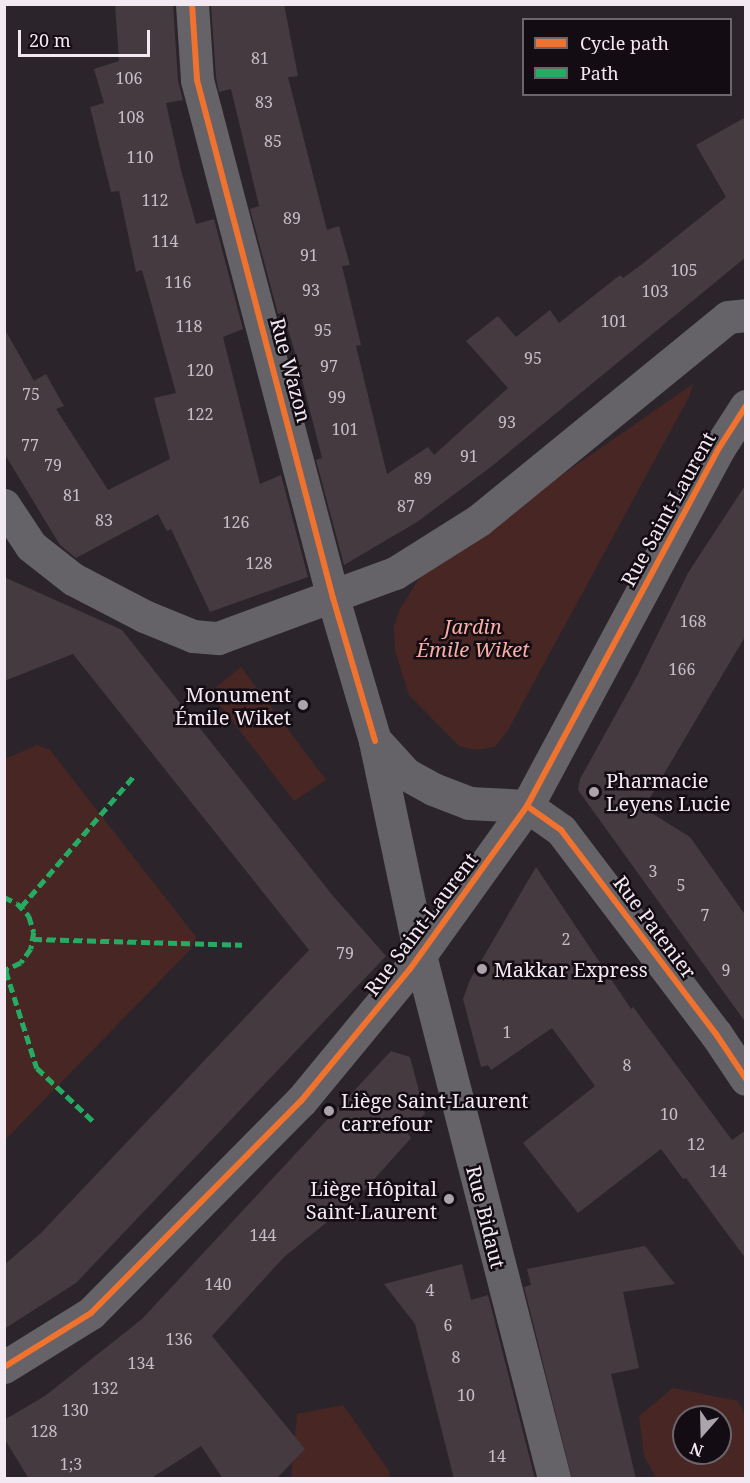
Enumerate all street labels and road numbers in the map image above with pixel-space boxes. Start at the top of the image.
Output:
street label: Rue Wazon [266,315,316,425]
street label: Rue Saint-Laurent [616,428,720,590]
street label: Rue Saint-Laurent [359,848,483,1000]
street label: Rue Patenier [609,871,701,983]
street label: Rue Bidaut [462,1163,510,1271]

